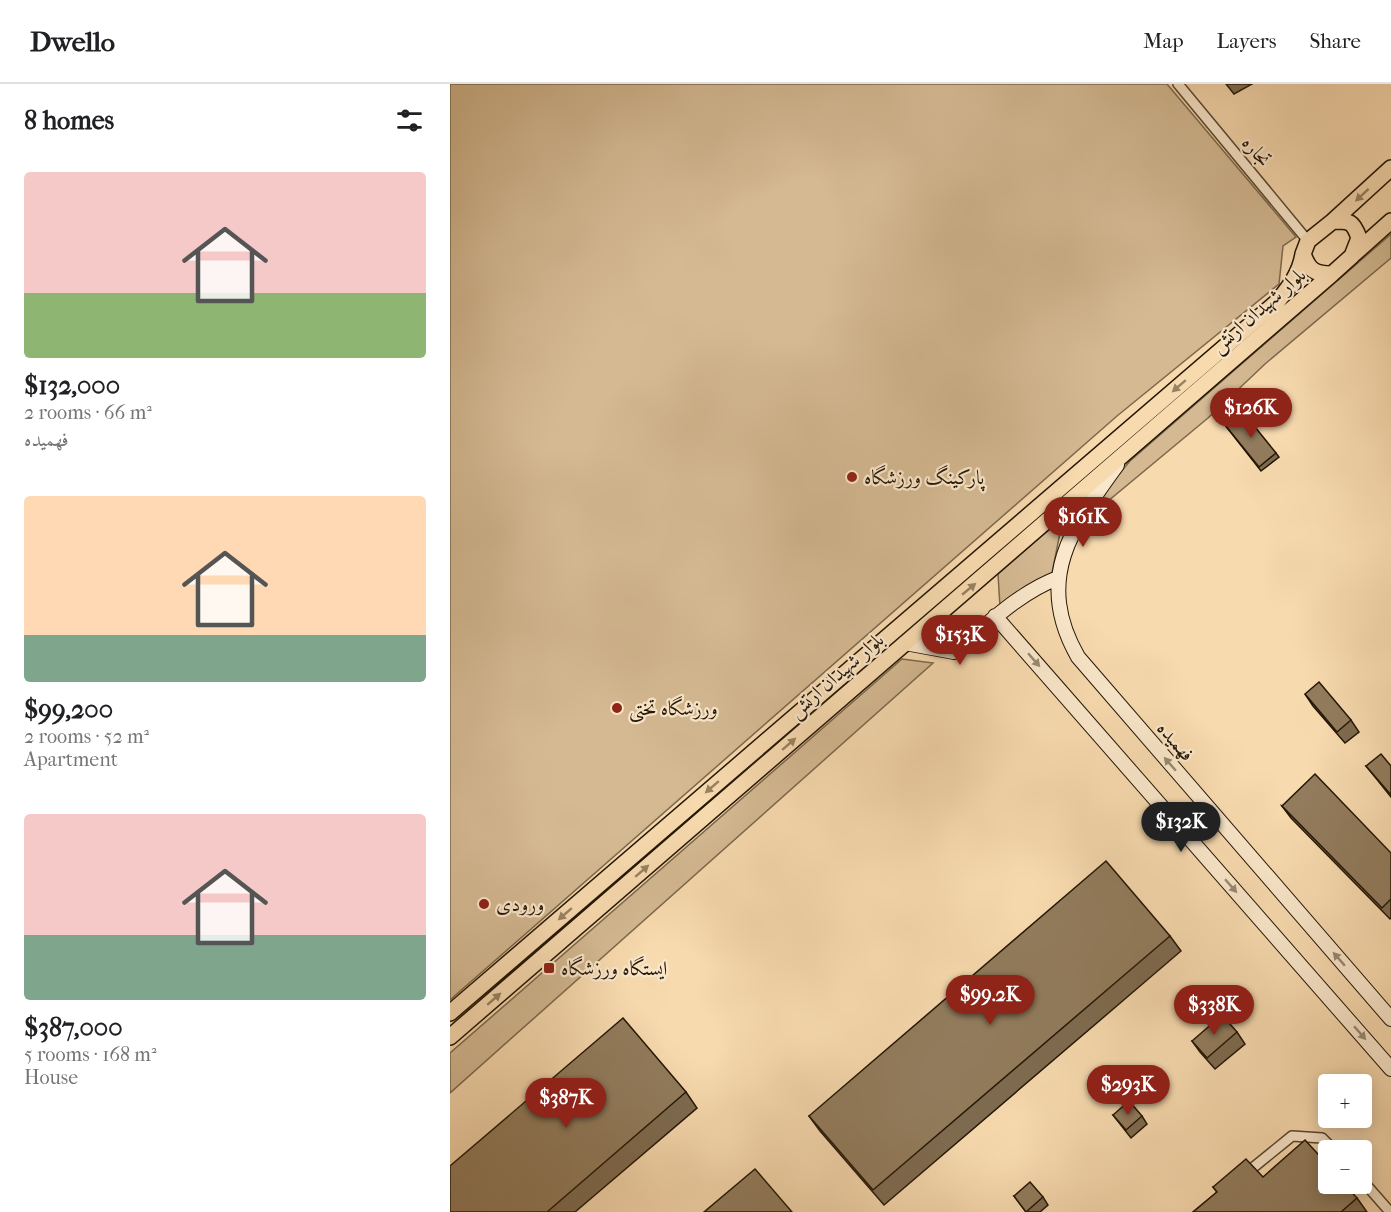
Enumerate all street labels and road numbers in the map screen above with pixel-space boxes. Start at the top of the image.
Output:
street label: تجاره [1237,131,1276,171]
street label: بلوار شهیدان ارتش [1206,263,1312,359]
street label: بلوار شهیدان ارتش [784,628,890,724]
street label: فهمیده [1152,717,1199,766]

